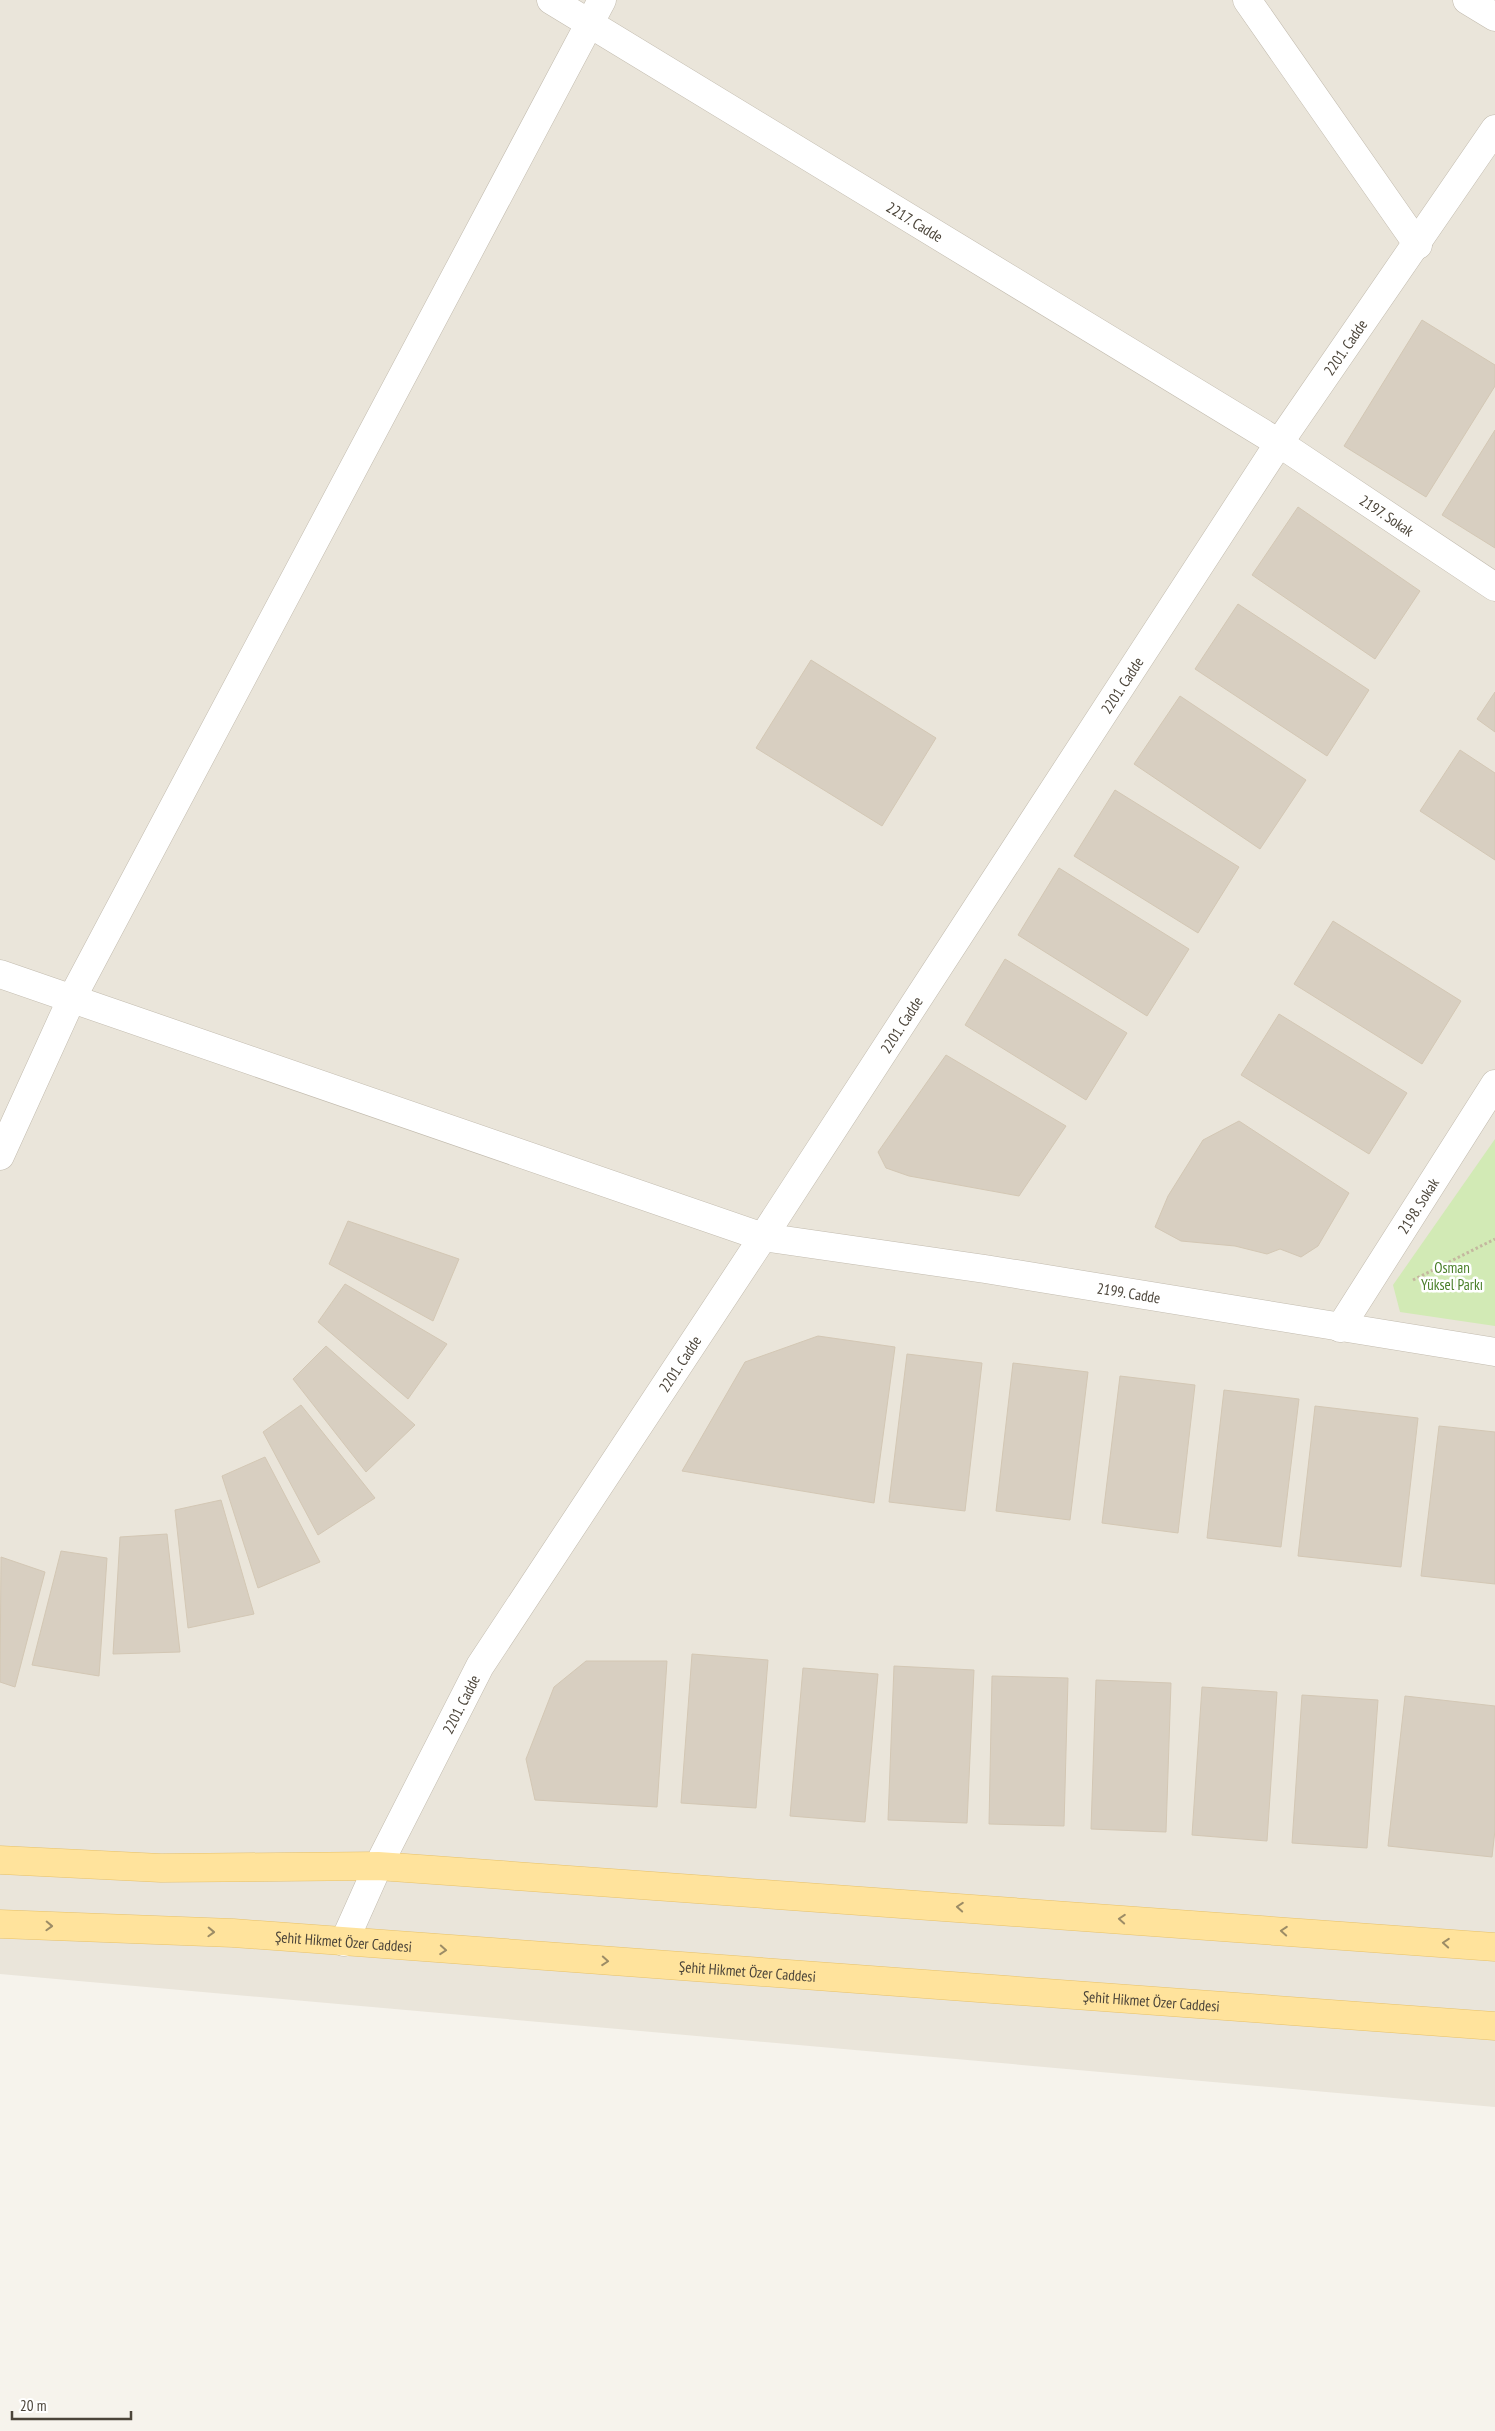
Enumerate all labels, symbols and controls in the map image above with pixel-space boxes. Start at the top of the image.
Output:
street label: 2217. Cadde [883,197,947,246]
street label: 2201. Cadde [1319,315,1371,379]
street label: 2197. Sokak [1356,490,1418,540]
street label: 2201. Cadde [1096,653,1147,717]
street label: 2201. Cadde [876,993,926,1057]
street label: 2198. Sokak [1393,1174,1443,1237]
park label: Osman Yüksel Parkı [1421,1258,1483,1294]
street label: 2199. Cadde [1096,1278,1162,1307]
street label: 2201. Cadde [654,1332,705,1396]
street label: 2201. Cadde [438,1671,484,1737]
one-way arrow [956,1902,964,1913]
one-way arrow [1118,1914,1126,1925]
one-way arrow [45,1920,53,1931]
one-way arrow [1280,1926,1288,1937]
one-way arrow [208,1927,215,1937]
street label: Şehit Hikmet Özer Caddesi [274,1927,413,1956]
one-way arrow [1442,1938,1450,1949]
one-way arrow [439,1944,447,1955]
one-way arrow [601,1956,609,1967]
street label: Şehit Hikmet Özer Caddesi [678,1956,817,1985]
street label: Şehit Hikmet Özer Caddesi [1082,1986,1220,2015]
scale bar [12,2388,131,2420]
text: 20 m [20,2396,46,2415]

